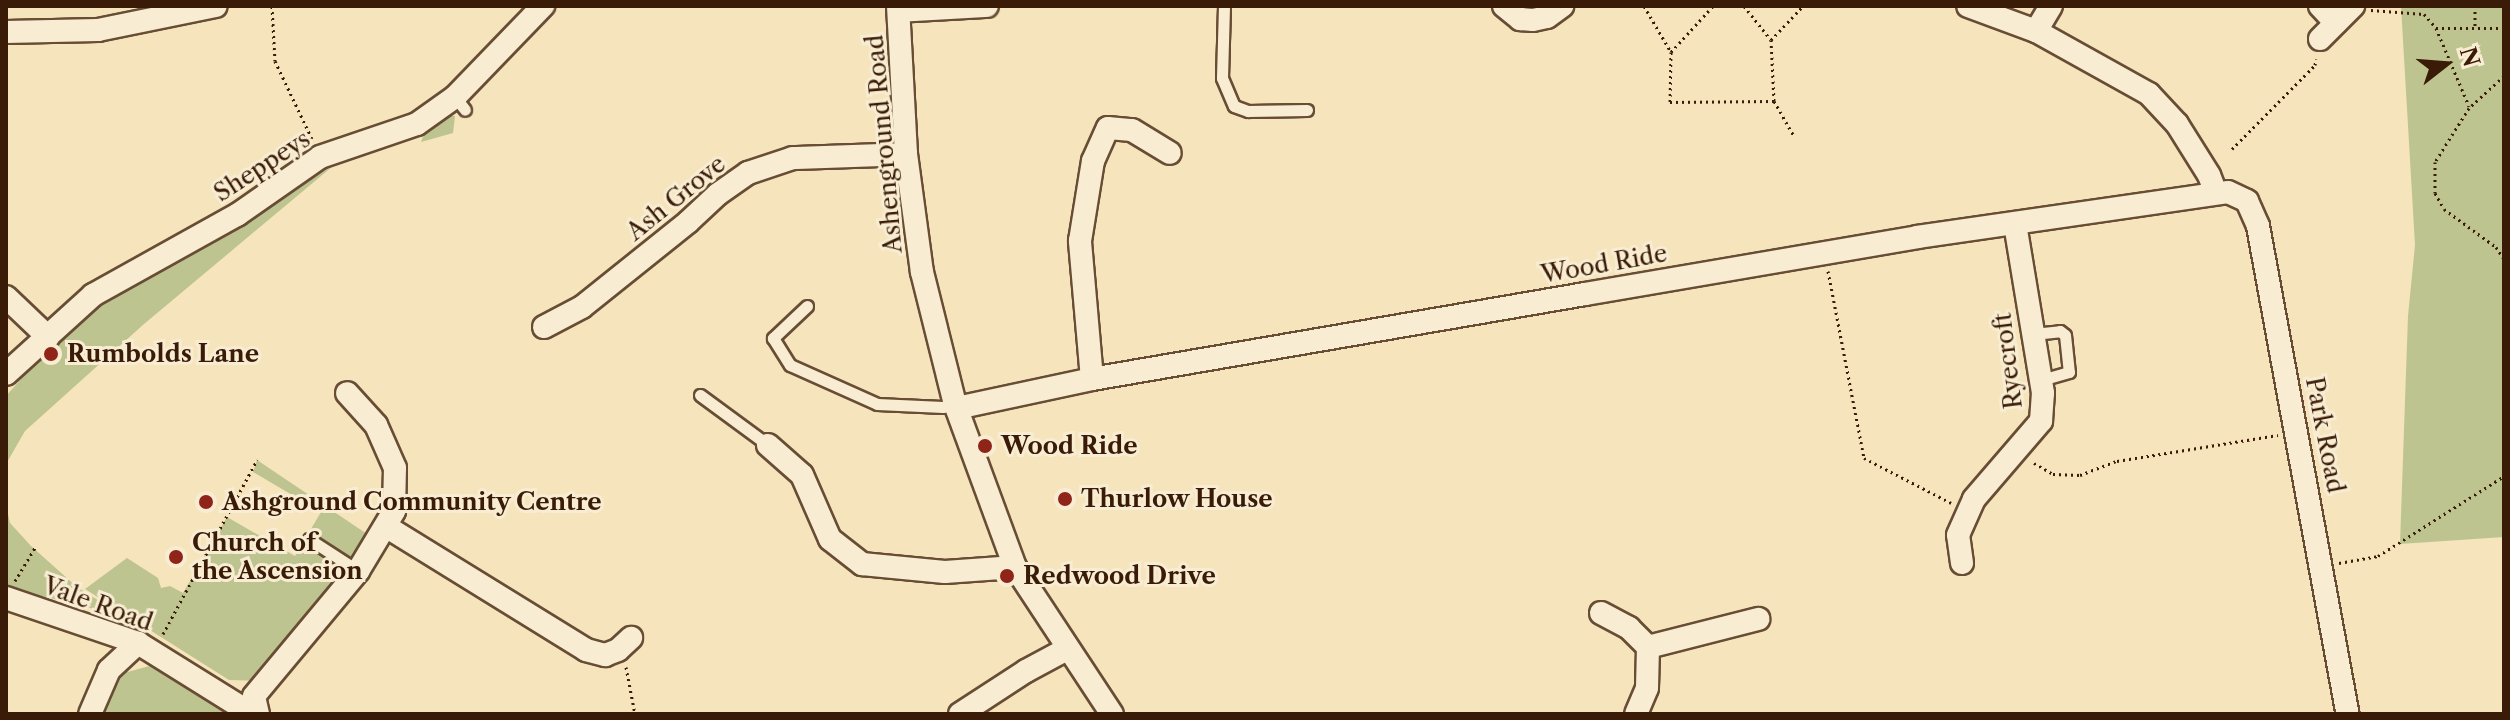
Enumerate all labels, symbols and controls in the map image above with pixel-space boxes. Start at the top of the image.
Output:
north arrow [2406,24,2486,104]
street label: Ashenground Road [860,34,908,254]
text: N [2454,44,2485,70]
street label: Sheppeys [209,124,315,208]
street label: Ash Grove [621,149,731,247]
street label: Wood Ride [1539,239,1669,289]
street label: Ryecroft [1988,311,2028,411]
place label: Rumbolds Lane [67,340,259,368]
marker: Rumbolds Lane [42,345,60,363]
street label: Park Road [2300,374,2350,496]
place label: Wood Ride [1001,432,1137,460]
marker: Wood Ride [976,437,994,455]
place label: Thurlow House [1081,485,1273,513]
place label: Ashground Community Centre [222,488,602,516]
marker: Thurlow House [1056,490,1074,508]
marker: Ashground Community Centre [197,493,215,511]
place label: Church of the Ascension [192,529,364,585]
marker: Church of the Ascension [167,548,185,566]
place label: Redwood Drive [1023,562,1216,590]
marker: Redwood Drive [998,567,1016,585]
street label: Vale Road [39,571,157,637]

